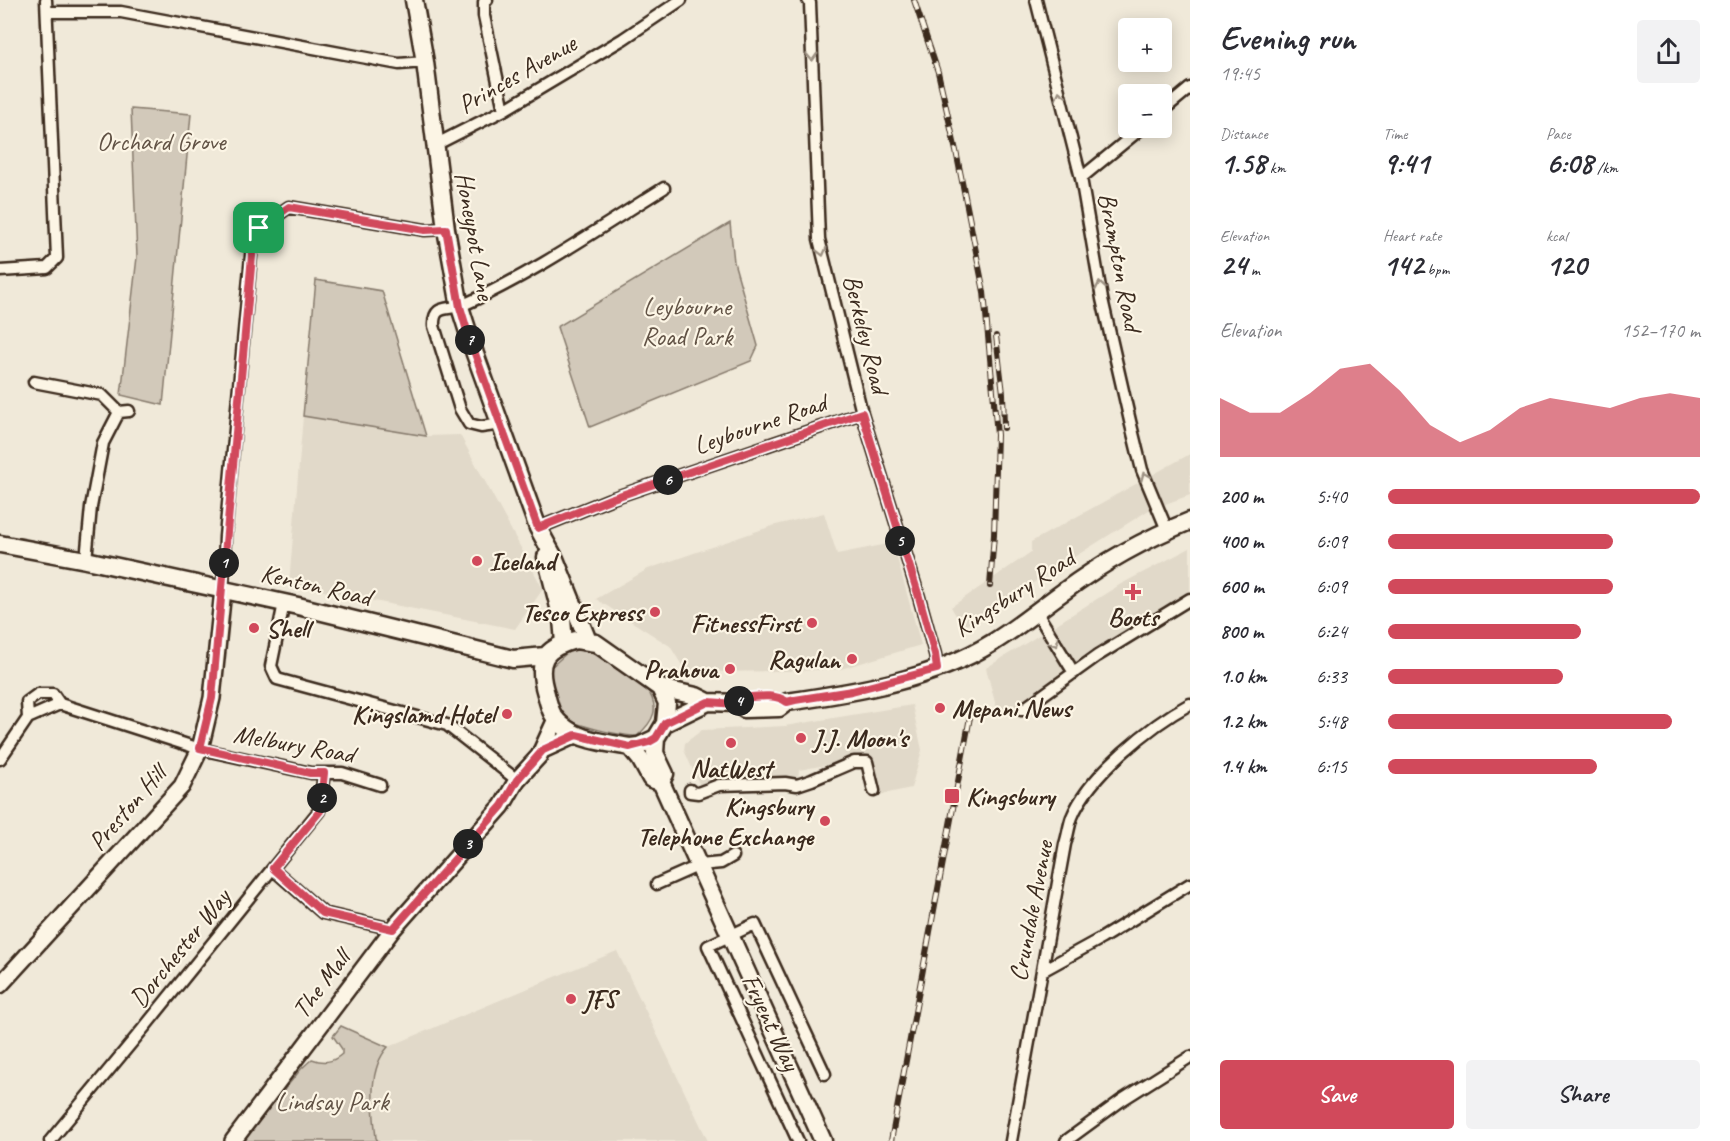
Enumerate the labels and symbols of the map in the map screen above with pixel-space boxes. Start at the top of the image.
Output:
street label: Princes Avenue [452,26,583,121]
one-way arrow [806,53,818,62]
one-way arrow [1055,91,1068,101]
park label: Orchard Grove [97,125,227,158]
street label: Honeypot Lane [448,169,503,304]
street label: Brampton Road [1090,190,1150,338]
pin [233,202,284,253]
one-way arrow [815,247,828,257]
street label: Berkeley Road [835,271,898,400]
one-way arrow [1094,282,1107,292]
park label: Leybourne Road Park [642,290,735,353]
pin: 7 [455,325,485,355]
street label: Leybourne Road [689,385,834,462]
pin: 6 [653,465,683,495]
one-way arrow [1140,471,1152,482]
pin: 5 [885,526,915,556]
street label: Kingsbury Road [947,540,1084,644]
place label: Iceland [489,545,560,578]
pin: 1 [209,548,239,578]
marker: Iceland [470,554,484,568]
street label: Kenton Road [258,556,378,615]
marker: Boots [1126,585,1140,599]
place label: Tesco Express [522,596,646,629]
place label: Boots [1108,601,1161,634]
marker: Tesco Express [648,605,662,619]
place label: FitnessFirst [691,607,802,640]
place label: Shell [266,612,315,645]
marker: FitnessFirst [805,616,819,630]
marker: Shell [247,621,261,635]
one-way arrow [1048,637,1060,647]
place label: Ragulan [768,643,842,676]
marker: Ragulan [845,652,859,666]
place label: Prahova [644,653,720,686]
marker: Prahova [723,662,737,676]
pin: 4 [724,686,754,716]
place label: Mepani News [952,692,1074,725]
place label: Kingslamd Hotel [352,698,499,731]
marker: Mepani News [933,701,947,715]
marker: Kingslamd Hotel [500,707,514,721]
street label: Melbury Road [231,717,361,771]
place label: J.J. Moon's [811,722,911,755]
marker: J.J. Moon's [794,731,808,745]
marker: NatWest [724,736,738,750]
place label: NatWest [690,752,776,785]
street label: Preston Hill [81,755,176,858]
place label: Kingsbury [966,780,1058,813]
pin: 2 [307,783,337,813]
marker: Kingsbury [943,787,961,805]
place label: Kingsbury Telephone Exchange [637,790,816,853]
marker: Kingsbury Telephone Exchange [818,814,832,828]
pin: 3 [453,829,483,859]
street label: Crundale Avenue [1001,836,1061,984]
street label: Dorchester Way [122,880,239,1014]
street label: The Mall [285,940,360,1025]
street label: Fryent Way [734,968,809,1077]
place label: JFS [581,983,620,1016]
marker: JFS [564,992,578,1006]
park label: Lindsay Park [275,1085,391,1118]

